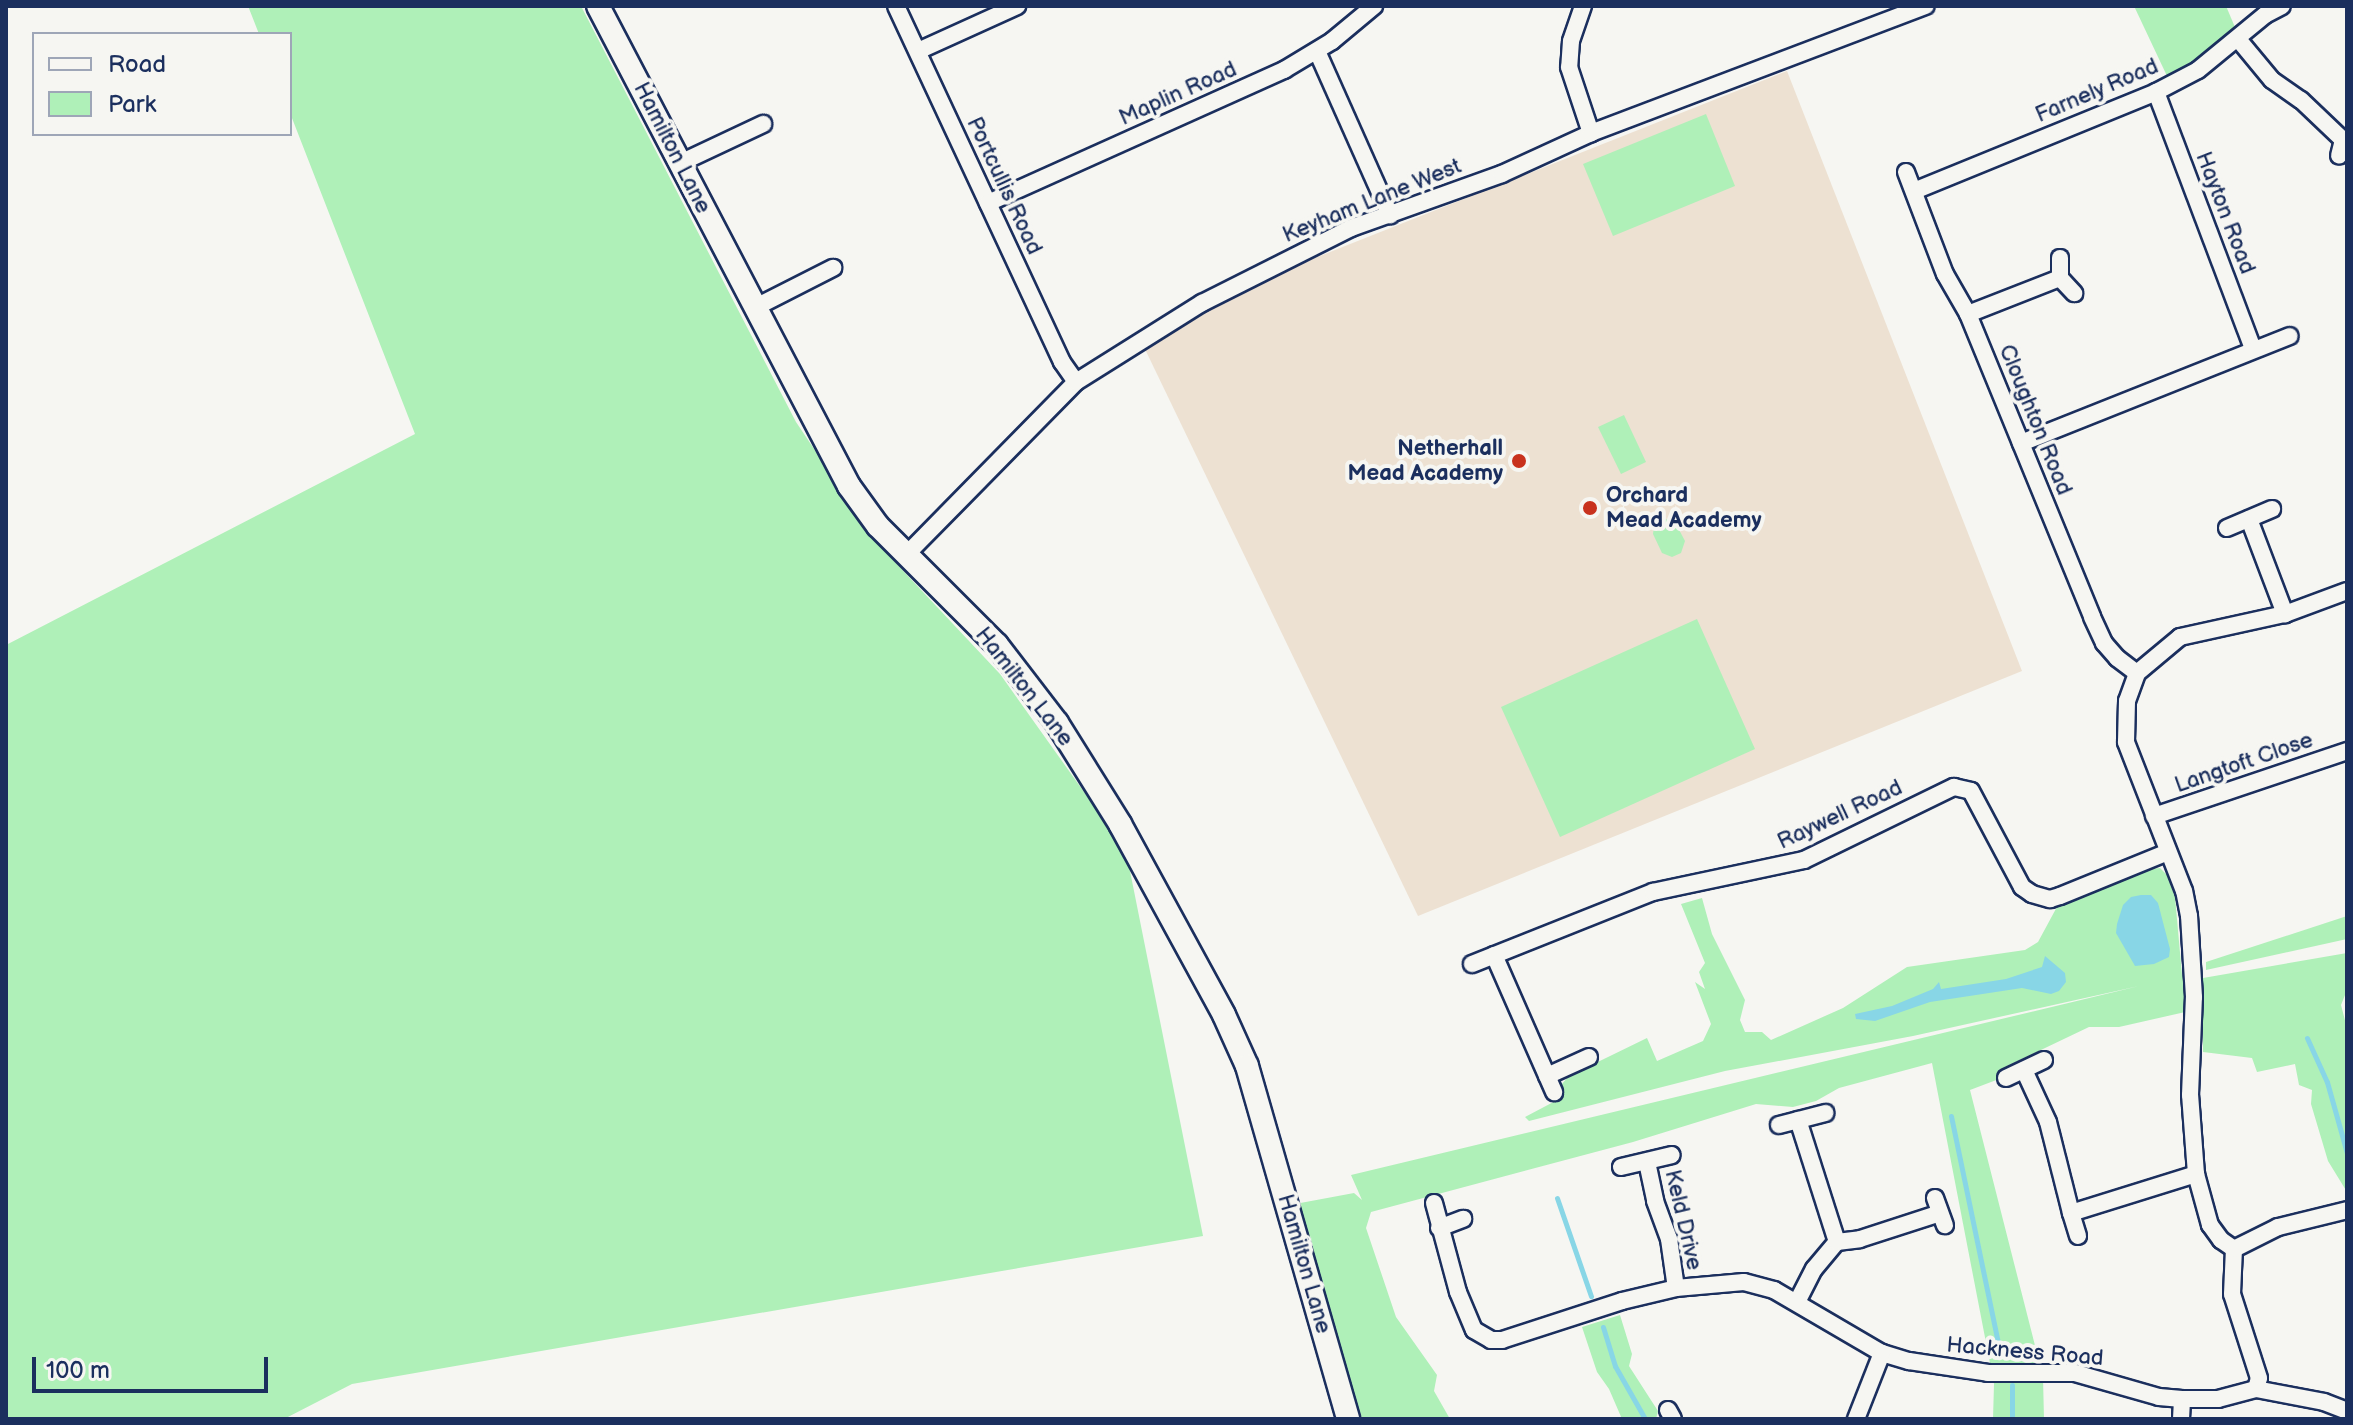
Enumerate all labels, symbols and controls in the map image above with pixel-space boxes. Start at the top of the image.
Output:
legend [32,32,292,136]
text: Road [108,50,166,79]
street label: Farnely Road [2031,53,2163,129]
street label: Maplin Road [1115,56,1241,132]
street label: Hamilton Lane [628,78,716,218]
text: Park [108,90,156,119]
street label: Portcullis Road [961,113,1047,259]
street label: Hayton Road [2190,148,2260,278]
street label: Keyham Lane West [1279,153,1465,249]
street label: Cloughton Road [1993,341,2077,499]
place label: Netherhall Mead Academy [1348,435,1503,486]
marker: Netherhall Mead Academy [1510,452,1528,470]
place label: Orchard Mead Academy [1606,482,1761,534]
marker: Orchard Mead Academy [1581,499,1599,517]
street label: Hamilton Lane [969,622,1079,752]
street label: Langtoft Close [2171,727,2317,799]
street label: Raywell Road [1773,775,1907,855]
street label: Keld Drive [1659,1167,1707,1273]
street label: Hamilton Lane [1272,1191,1336,1337]
street label: Hackness Road [1945,1332,2105,1372]
scale bar [36,1341,272,1391]
text: 100 m [46,1356,110,1385]

